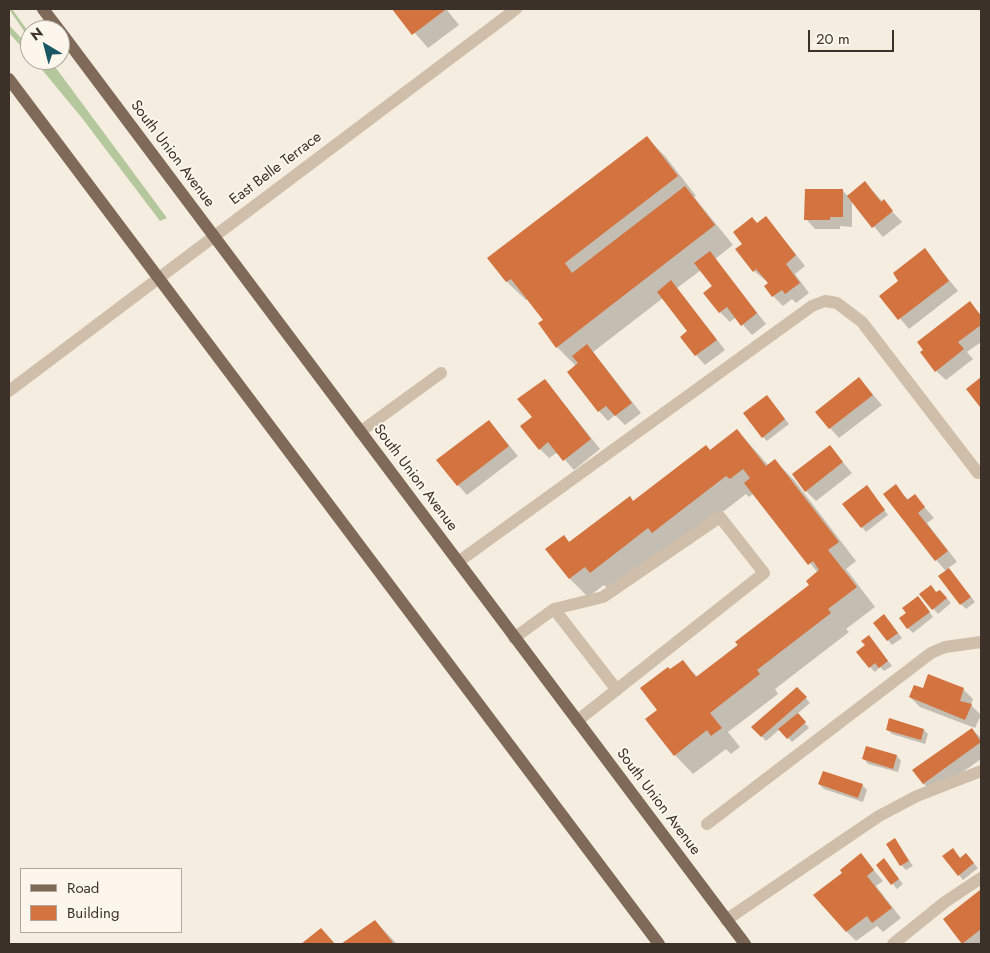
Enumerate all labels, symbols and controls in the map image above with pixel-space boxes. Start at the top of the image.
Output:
north arrow [20,20,70,70]
scale bar [810,20,896,52]
text: N [26,22,47,45]
text: 20 m [816,28,850,50]
street label: South Union Avenue [126,97,218,211]
street label: East Belle Terrace [226,129,326,209]
street label: South Union Avenue [369,421,461,535]
street label: South Union Avenue [612,745,704,859]
legend [20,868,182,933]
text: Road [67,877,99,899]
text: Building [67,902,119,924]

